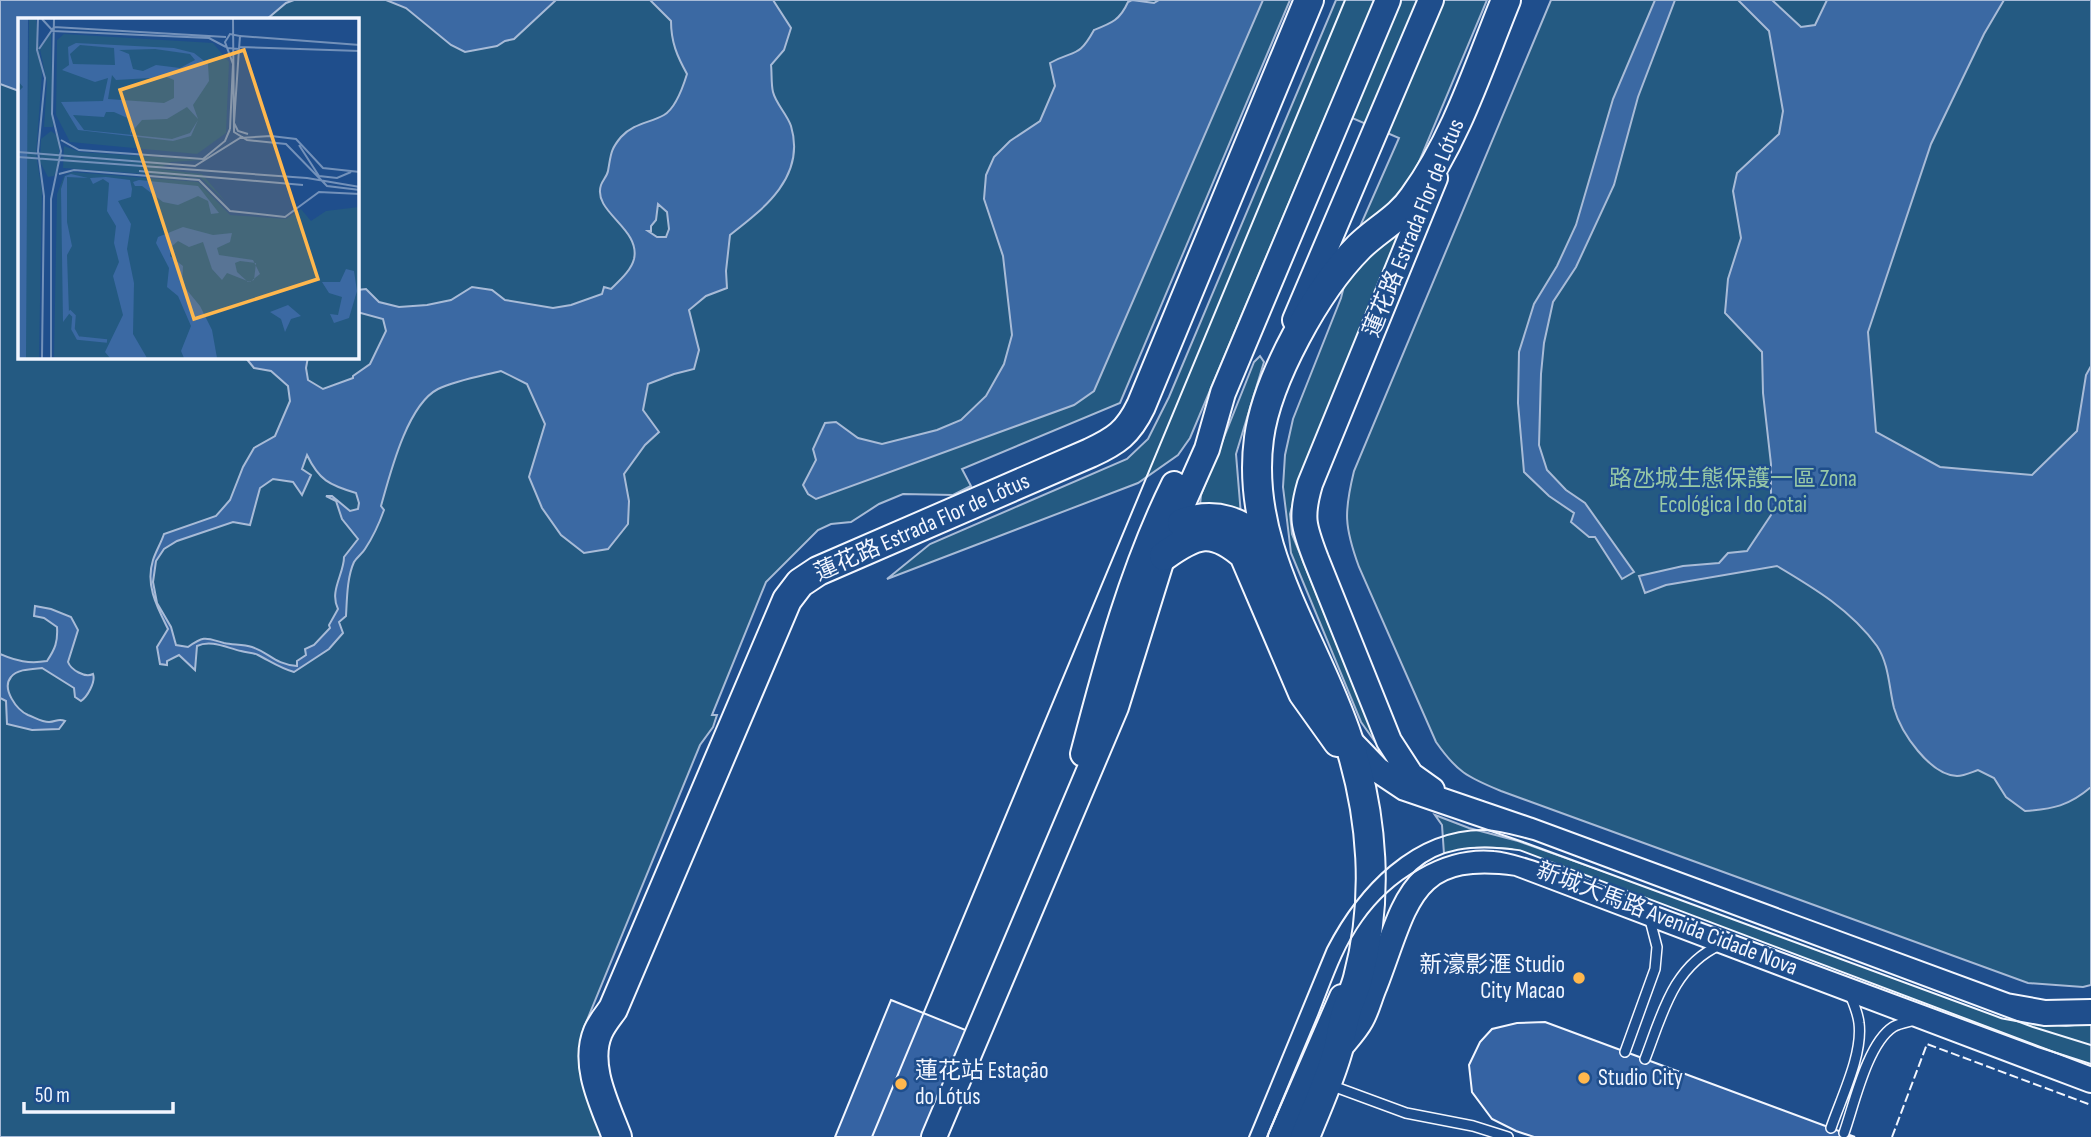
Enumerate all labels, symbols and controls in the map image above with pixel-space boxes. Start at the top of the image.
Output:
inset map [18,18,359,359]
street label: 蓮花路 Estrada Flor de Lótus [1357,115,1471,341]
park label: 路氹城生態保護一區 Zona Ecológica I do Cotai [1609,465,1857,519]
street label: 蓮花路 Estrada Flor de Lótus [810,467,1034,587]
street label: 新城大馬路 Avenida Cidade Nova [1533,856,1801,982]
place label: 新濠影滙 Studio City Macao [1419,951,1565,1005]
marker: 新濠影滙 Studio City Macao [1571,970,1587,986]
place label: 蓮花站 Estação do Lótus [915,1057,1048,1111]
place label: Studio City [1598,1064,1683,1092]
scale bar [24,1070,173,1114]
marker: Studio City [1576,1070,1592,1086]
marker: 蓮花站 Estação do Lótus [893,1076,909,1092]
text: 50 m [35,1083,70,1108]

